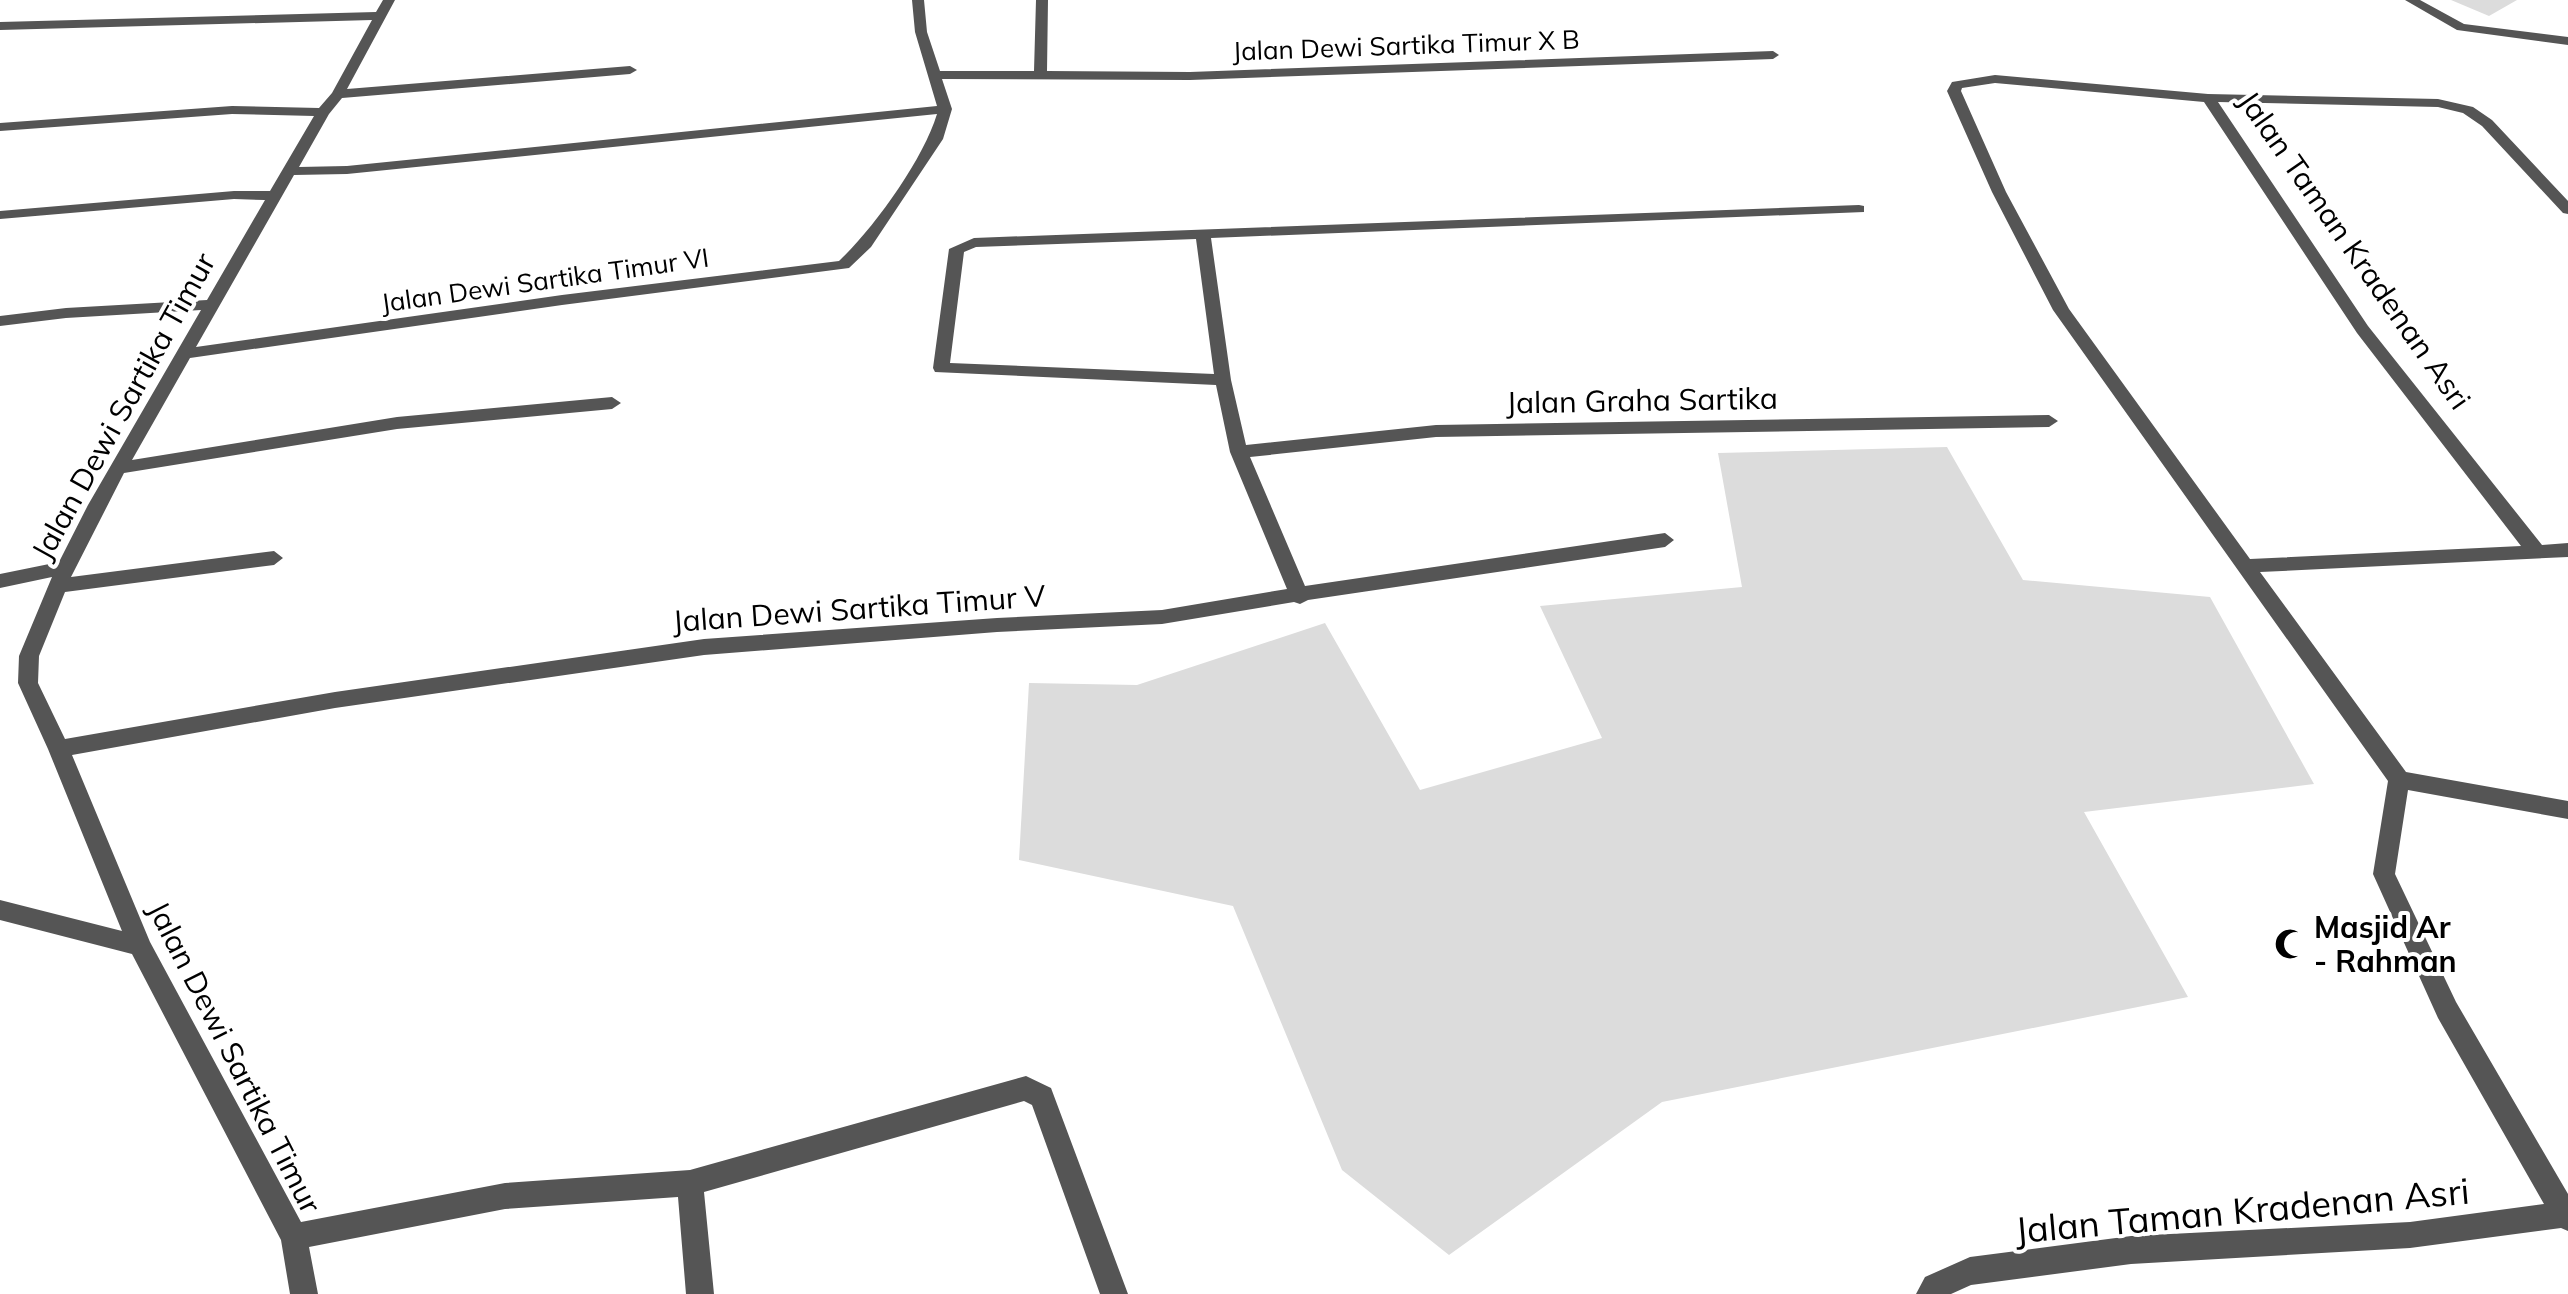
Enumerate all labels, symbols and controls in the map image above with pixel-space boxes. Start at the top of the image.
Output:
street label: Jalan Dewi Sartika Timur X B [1232,22,1580,68]
street label: Jalan Taman Kradenan Asri [2231,84,2479,416]
street label: Jalan Dewi Sartika Timur VI [379,241,711,319]
street label: Jalan Dewi Sartika Timur [23,246,223,566]
street label: Jalan Graha Sartika [1506,379,1778,421]
street label: Jalan Dewi Sartika Timur V [671,576,1047,640]
street label: Jalan Dewi Sartika Timur [140,895,330,1219]
place label: Masjid Ar - Rahman [2314,908,2457,980]
mosque icon: Masjid Ar - Rahman [2273,927,2307,961]
street label: Jalan Taman Kradenan Asri [2013,1168,2471,1252]

